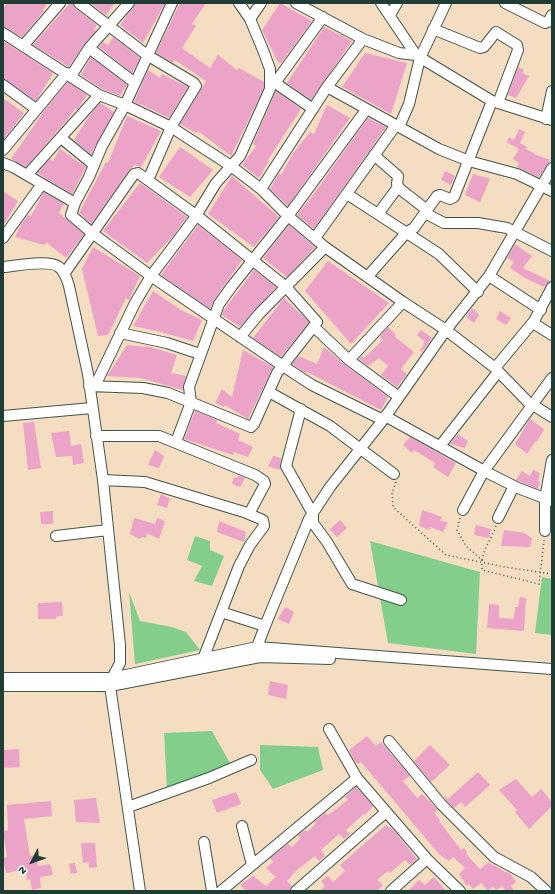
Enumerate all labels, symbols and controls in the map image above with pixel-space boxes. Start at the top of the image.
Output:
north arrow [12,842,52,882]
text: N [16,863,30,877]

